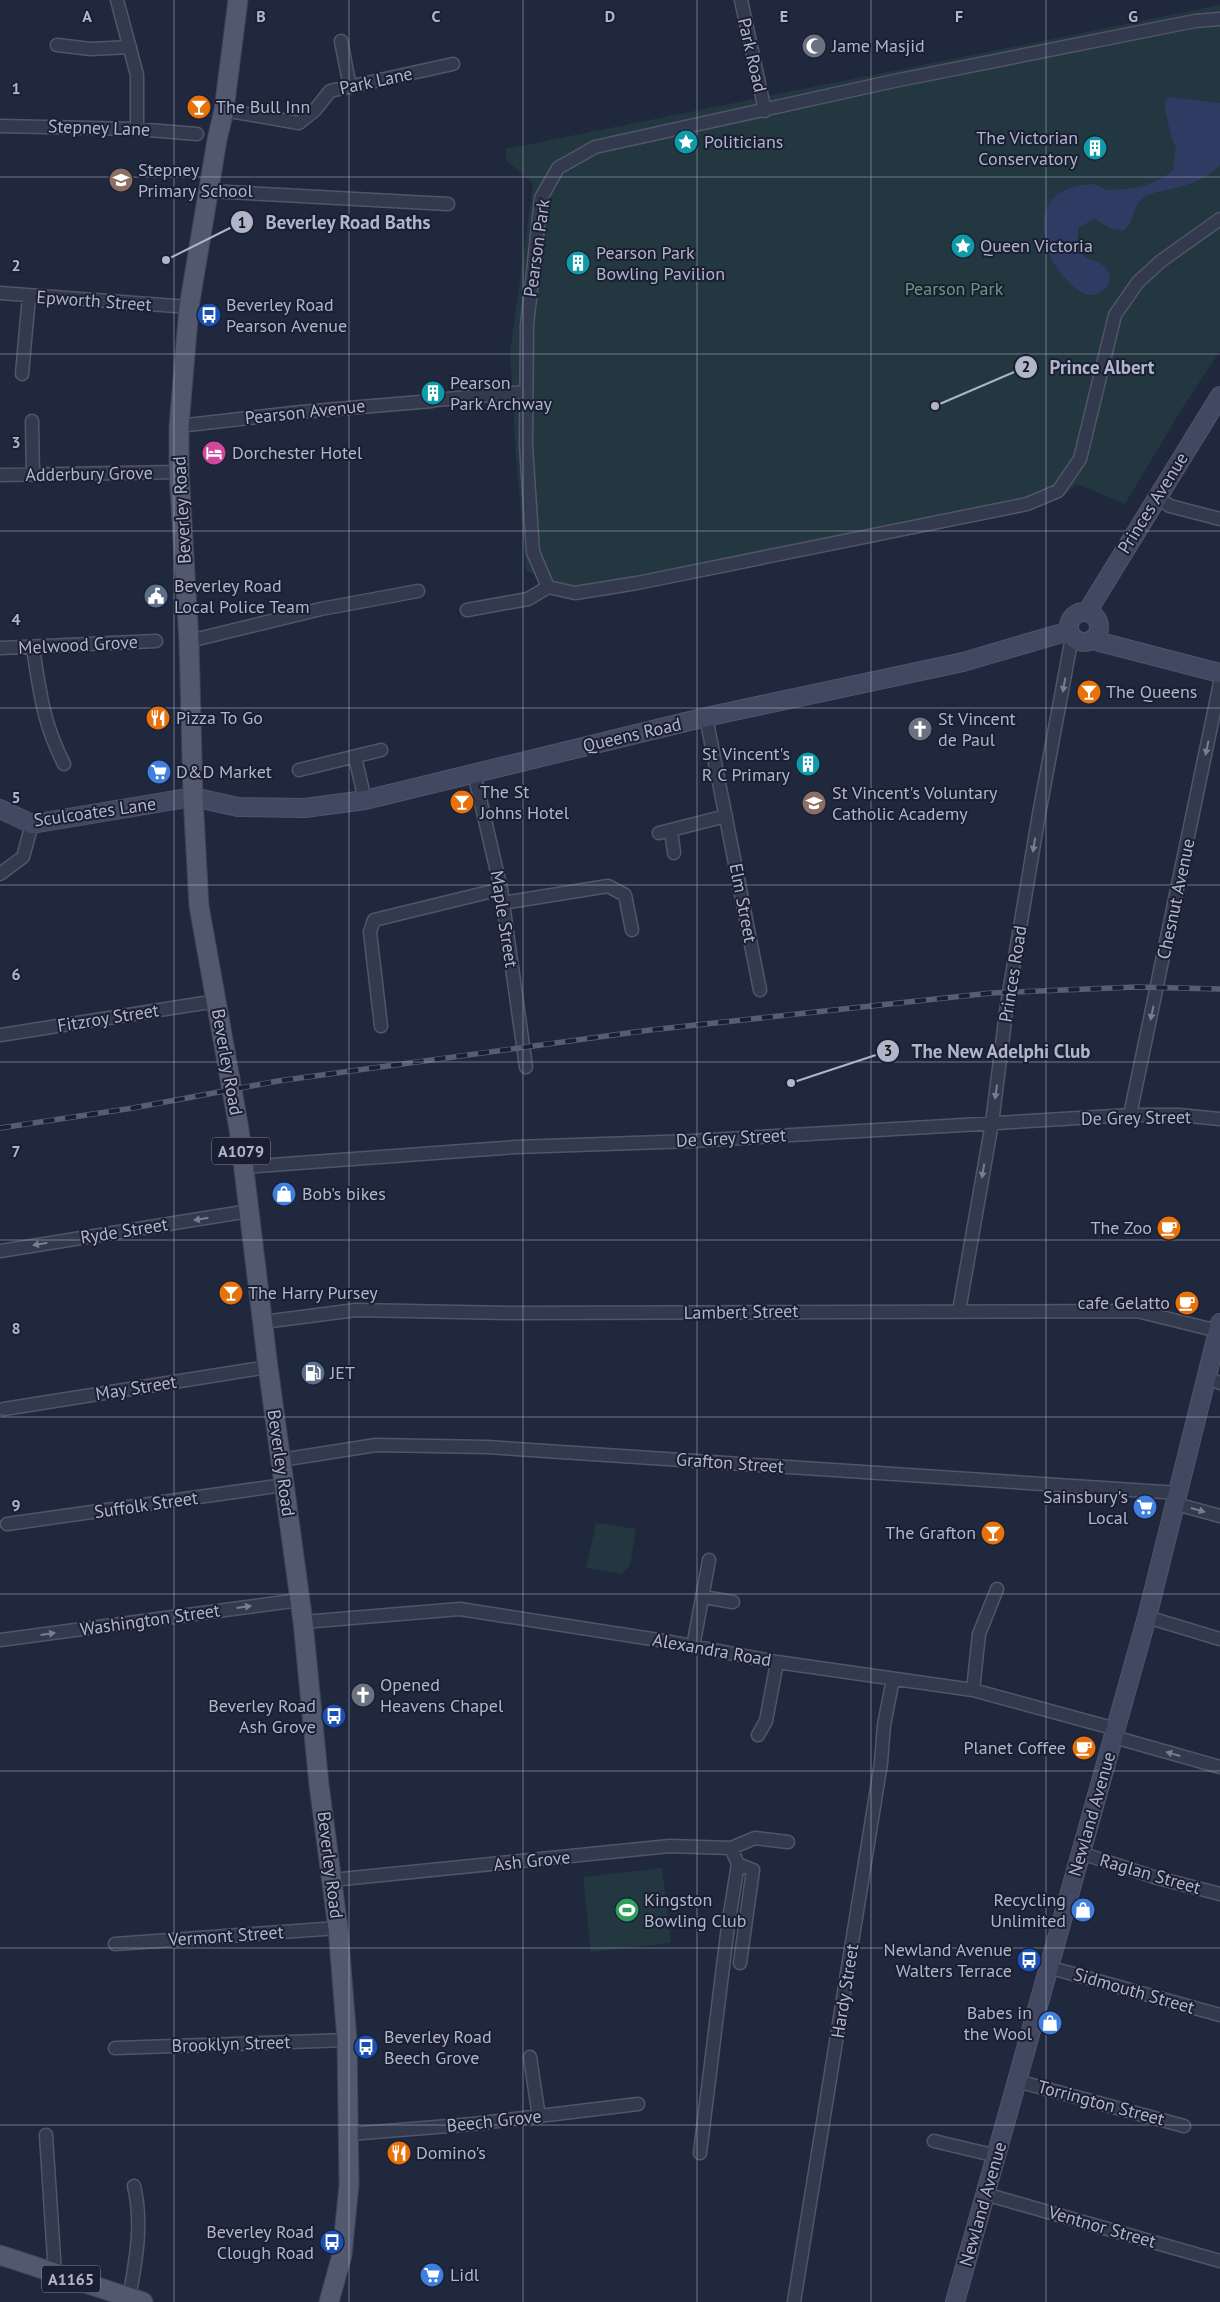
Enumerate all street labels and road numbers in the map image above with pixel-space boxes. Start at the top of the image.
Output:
street label: Park Road [733,16,772,94]
street label: Park Lane [337,62,415,99]
street label: Stepney Lane [47,114,151,141]
street label: Pearson Park [518,197,555,298]
street label: Epworth Street [36,285,152,316]
street label: Pearson Avenue [244,394,366,429]
street label: Princes Avenue [1112,448,1193,558]
street label: Beverley Road [167,456,196,564]
street label: Adderbury Grove [25,461,153,486]
street label: Melwood Grove [18,630,138,659]
street label: Queens Road [580,712,683,757]
street label: Sculcoates Lane [32,792,158,831]
street label: Chesnut Avenue [1151,836,1200,961]
street label: Elm Street [725,861,762,945]
street label: Maple Street [485,869,524,969]
street label: Princes Road [994,924,1031,1024]
street label: Fitzroy Street [56,998,160,1037]
street label: Beverley Road [207,1007,248,1117]
street label: De Grey Street [1081,1105,1191,1130]
street label: De Grey Street [675,1123,787,1152]
road number: A1079 [212,1138,270,1164]
street label: Ryde Street [79,1212,169,1249]
street label: Lambert Street [683,1299,799,1324]
street label: May Street [94,1370,178,1405]
street label: Beverley Road [263,1408,300,1518]
street label: Grafton Street [676,1447,785,1478]
street label: Suffolk Street [93,1486,199,1523]
street label: Washington Street [79,1598,221,1641]
street label: Alexandra Road [651,1628,773,1671]
street label: Newland Avenue [1063,1749,1120,1879]
street label: Beverley Road [313,1810,348,1920]
street label: Ash Grove [492,1845,571,1876]
street label: Raglan Street [1097,1848,1203,1899]
street label: Vermont Street [167,1920,284,1951]
street label: Hardy Street [826,1942,863,2040]
street label: Sidmouth Street [1071,1962,1197,2019]
street label: Brooklyn Street [171,2030,291,2057]
street label: Torrington Street [1035,2075,1167,2130]
street label: Beech Grove [445,2104,543,2137]
street label: Newland Avenue [954,2139,1011,2269]
street label: Ventnor Street [1045,2200,1158,2253]
road number: A1165 [42,2266,100,2292]

